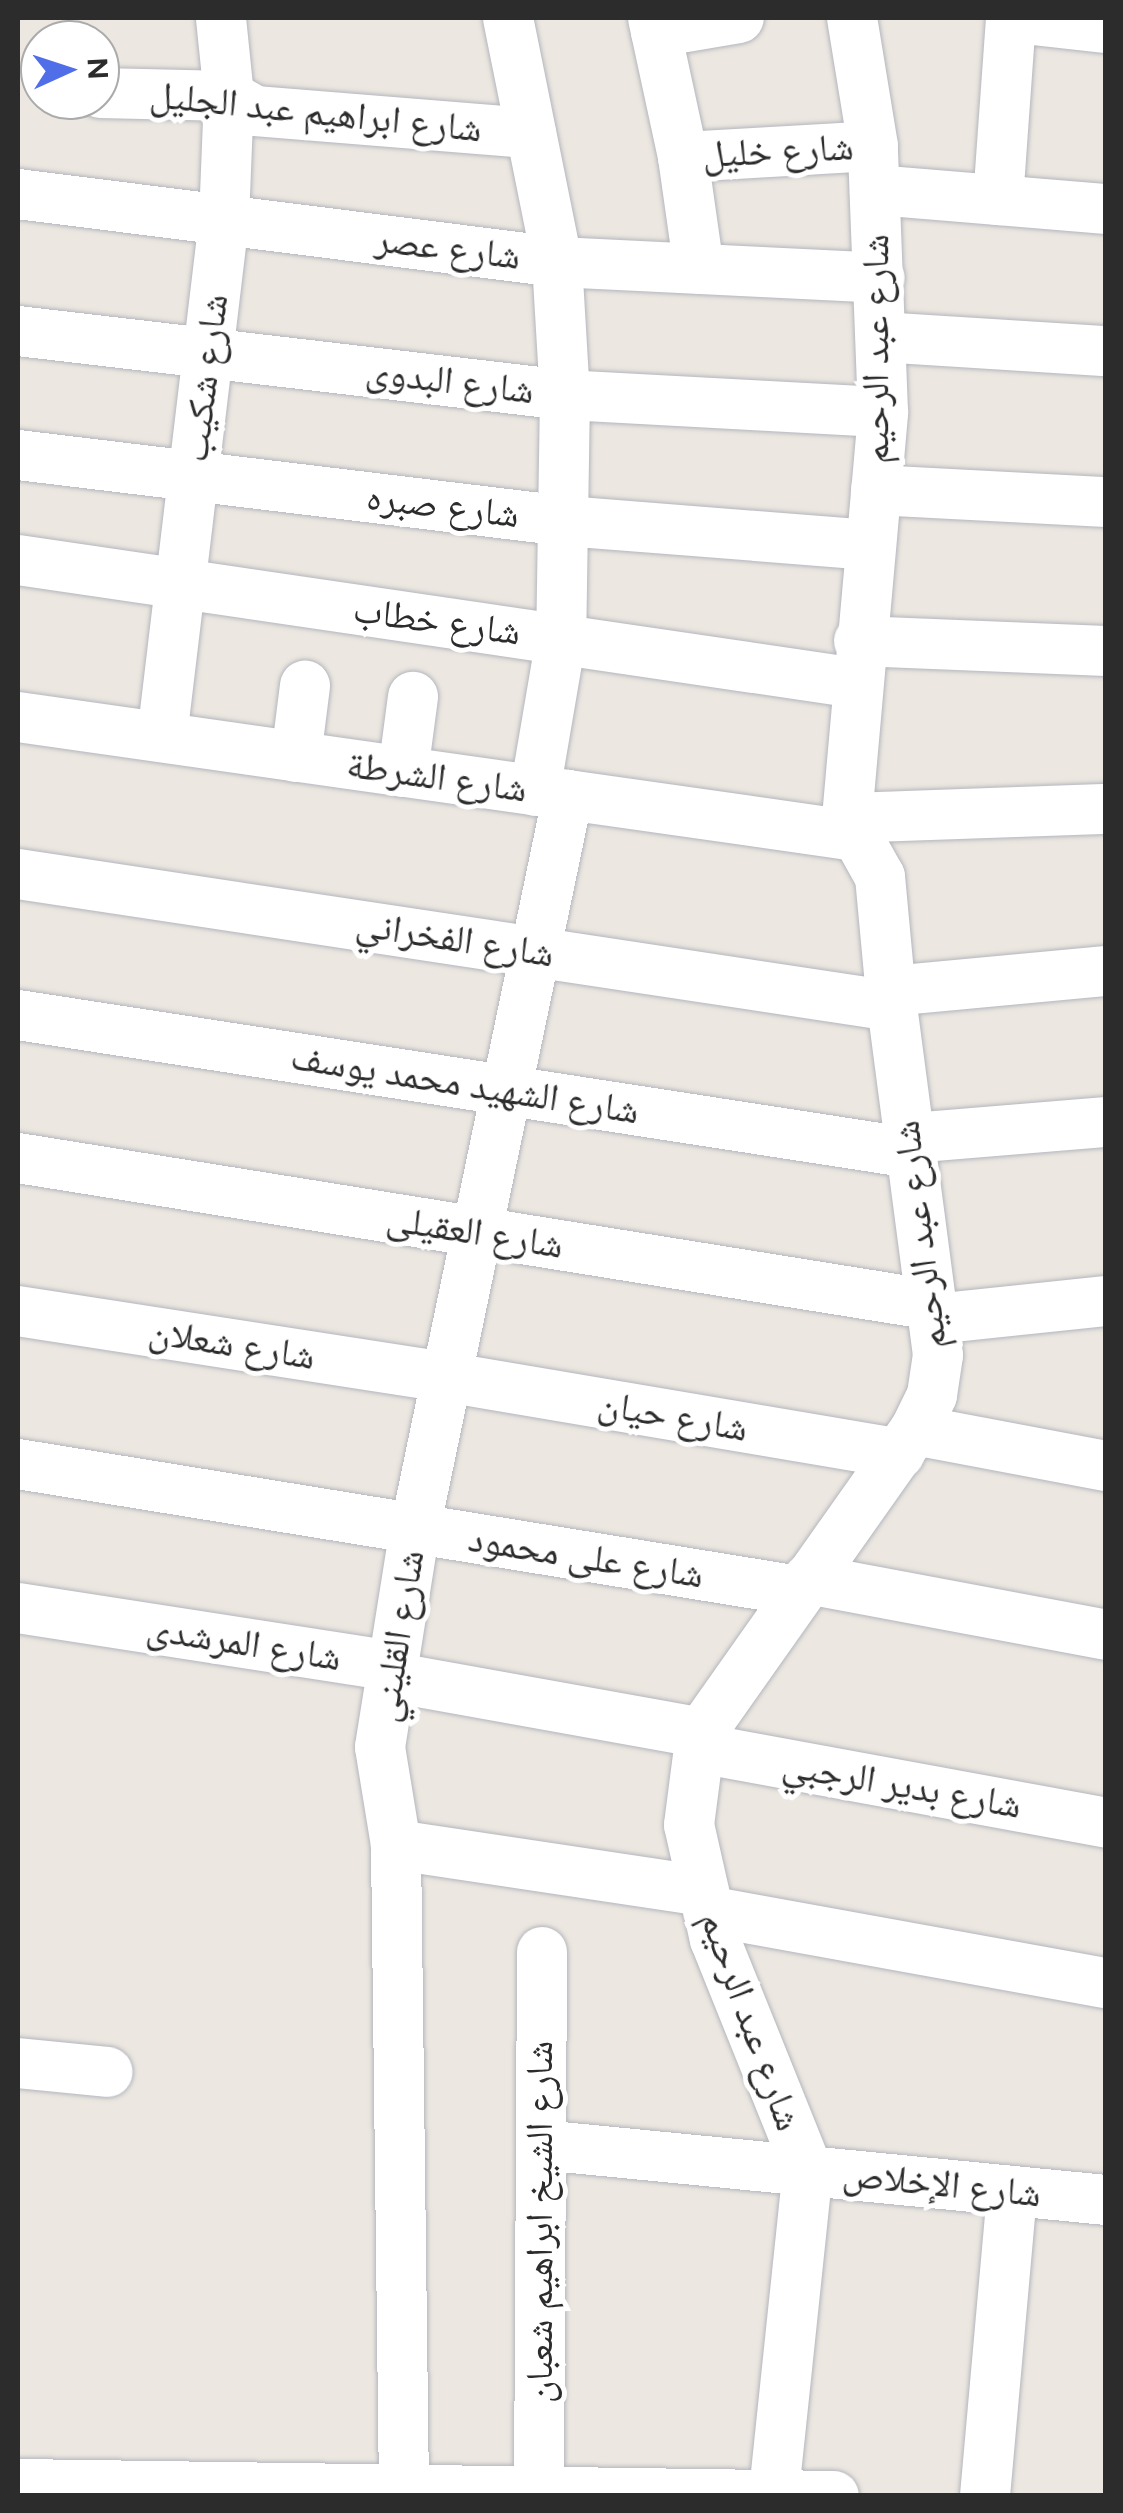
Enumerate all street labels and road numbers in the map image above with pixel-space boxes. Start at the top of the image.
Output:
street label: شارع ابراهيم عبد الجليل [148,72,484,152]
street label: شارع خليل [701,124,855,178]
street label: شارع عصر [373,216,523,280]
street label: شارع عبد الرحيم [853,234,899,464]
street label: شارع شكيب [172,291,238,465]
street label: شارع البدوى [363,348,537,414]
street label: شارع صبره [364,474,522,538]
street label: شارع خطاب [350,587,524,655]
street label: شارع الشرطة [344,742,530,812]
street label: شارع الفخراني [353,901,557,977]
street label: شارع الشهيد محمد يوسف [288,1034,642,1134]
street label: شارع عبد الرحيم [883,1118,957,1352]
street label: شارع العقيلى [383,1196,567,1268]
street label: شارع شعلان [146,1308,318,1380]
street label: شارع حيان [595,1380,751,1452]
street label: شارع على محمود [465,1516,707,1598]
street label: شارع القليني [362,1547,434,1725]
street label: شارع المرشدى [144,1605,344,1681]
street label: شارع بدير الرجبي [779,1742,1025,1828]
street label: شارع عبد الرحيم [690,1905,812,2137]
street label: شارع الشيخ ابراهيم شعبان [517,2041,563,2403]
street label: شارع الإخلاص [840,2151,1044,2217]

